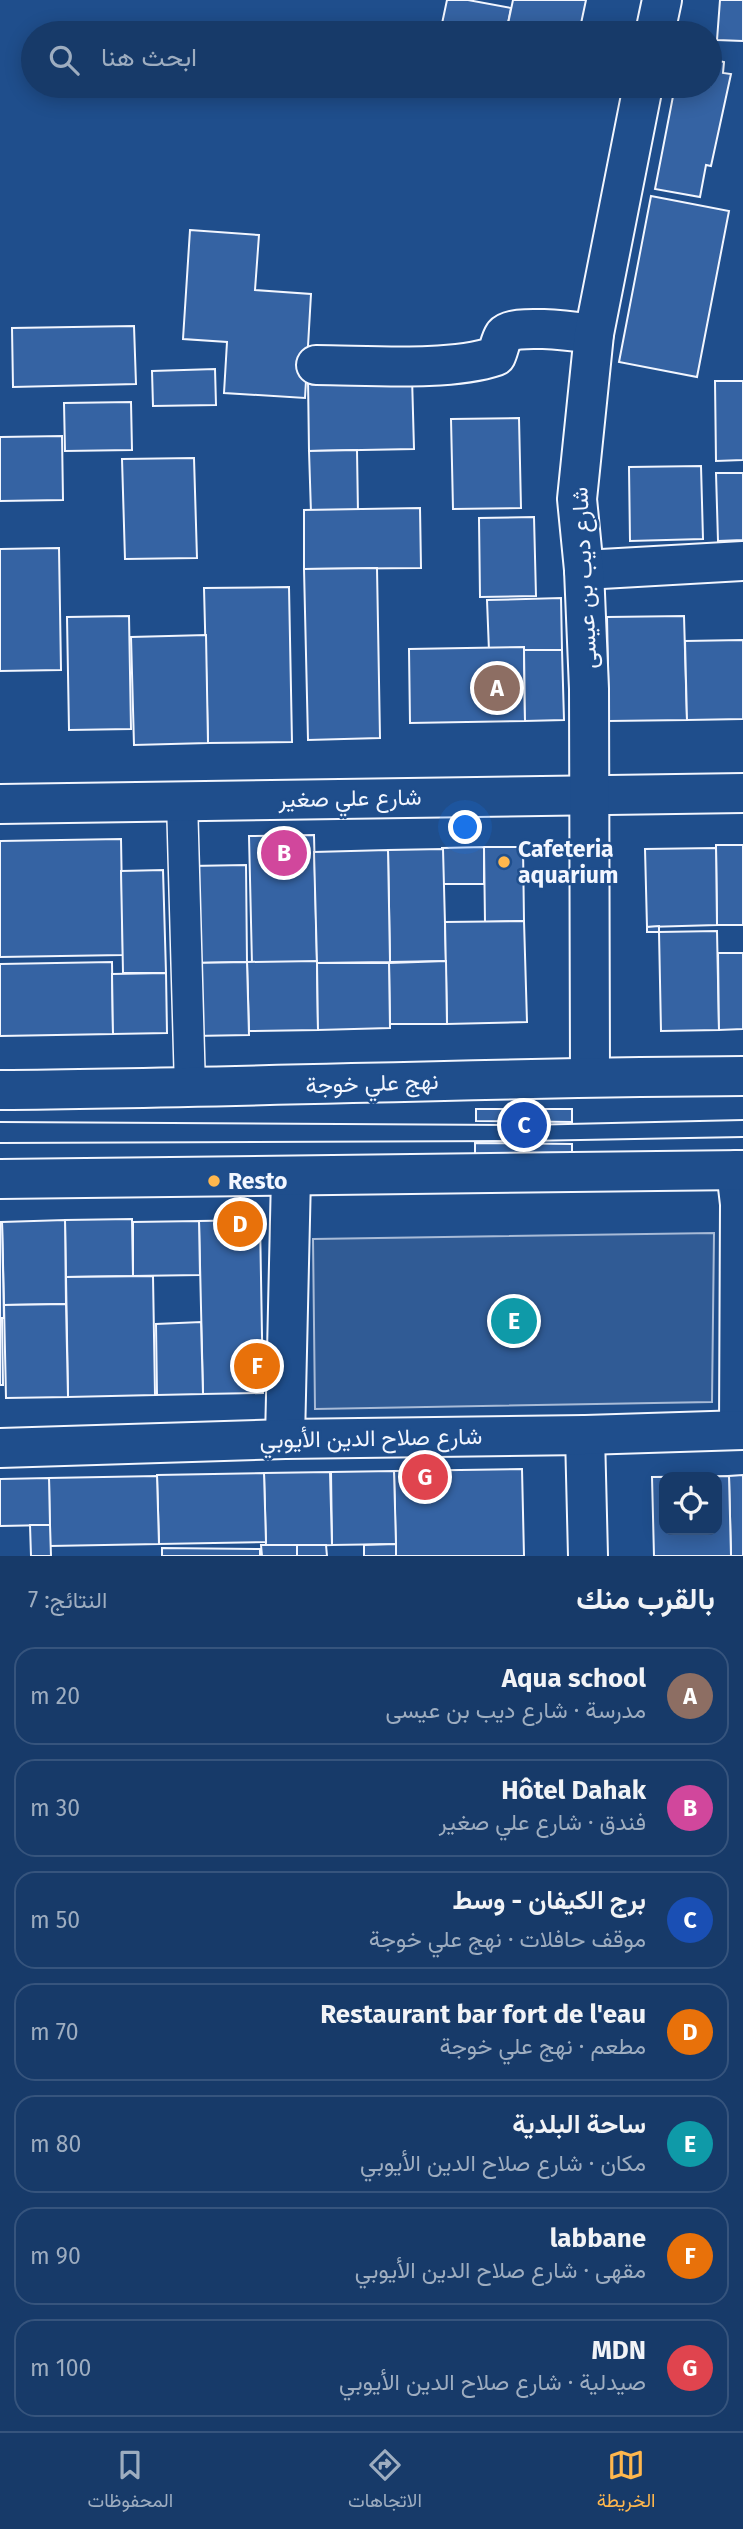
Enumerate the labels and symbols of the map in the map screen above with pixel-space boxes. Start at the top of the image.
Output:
street label: شارع ديب بن عيسى [565,486,605,670]
pin: A [474,662,520,714]
street label: شارع علي صغير [277,783,422,818]
your location [448,810,482,844]
pin: B [261,827,307,879]
place label: Cafeteria aquarium [518,835,618,889]
marker: Cafeteria aquarium [496,854,512,870]
street label: نهج علي خوجة [305,1067,439,1104]
pin: C [501,1099,547,1151]
place label: Resto [228,1167,288,1195]
marker: Resto [206,1173,222,1189]
pin: D [217,1198,263,1250]
pin: E [491,1295,537,1347]
pin: F [234,1340,280,1392]
street label: شارع صلاح الدين الأيوبي [259,1422,483,1459]
pin: G [402,1451,448,1503]

